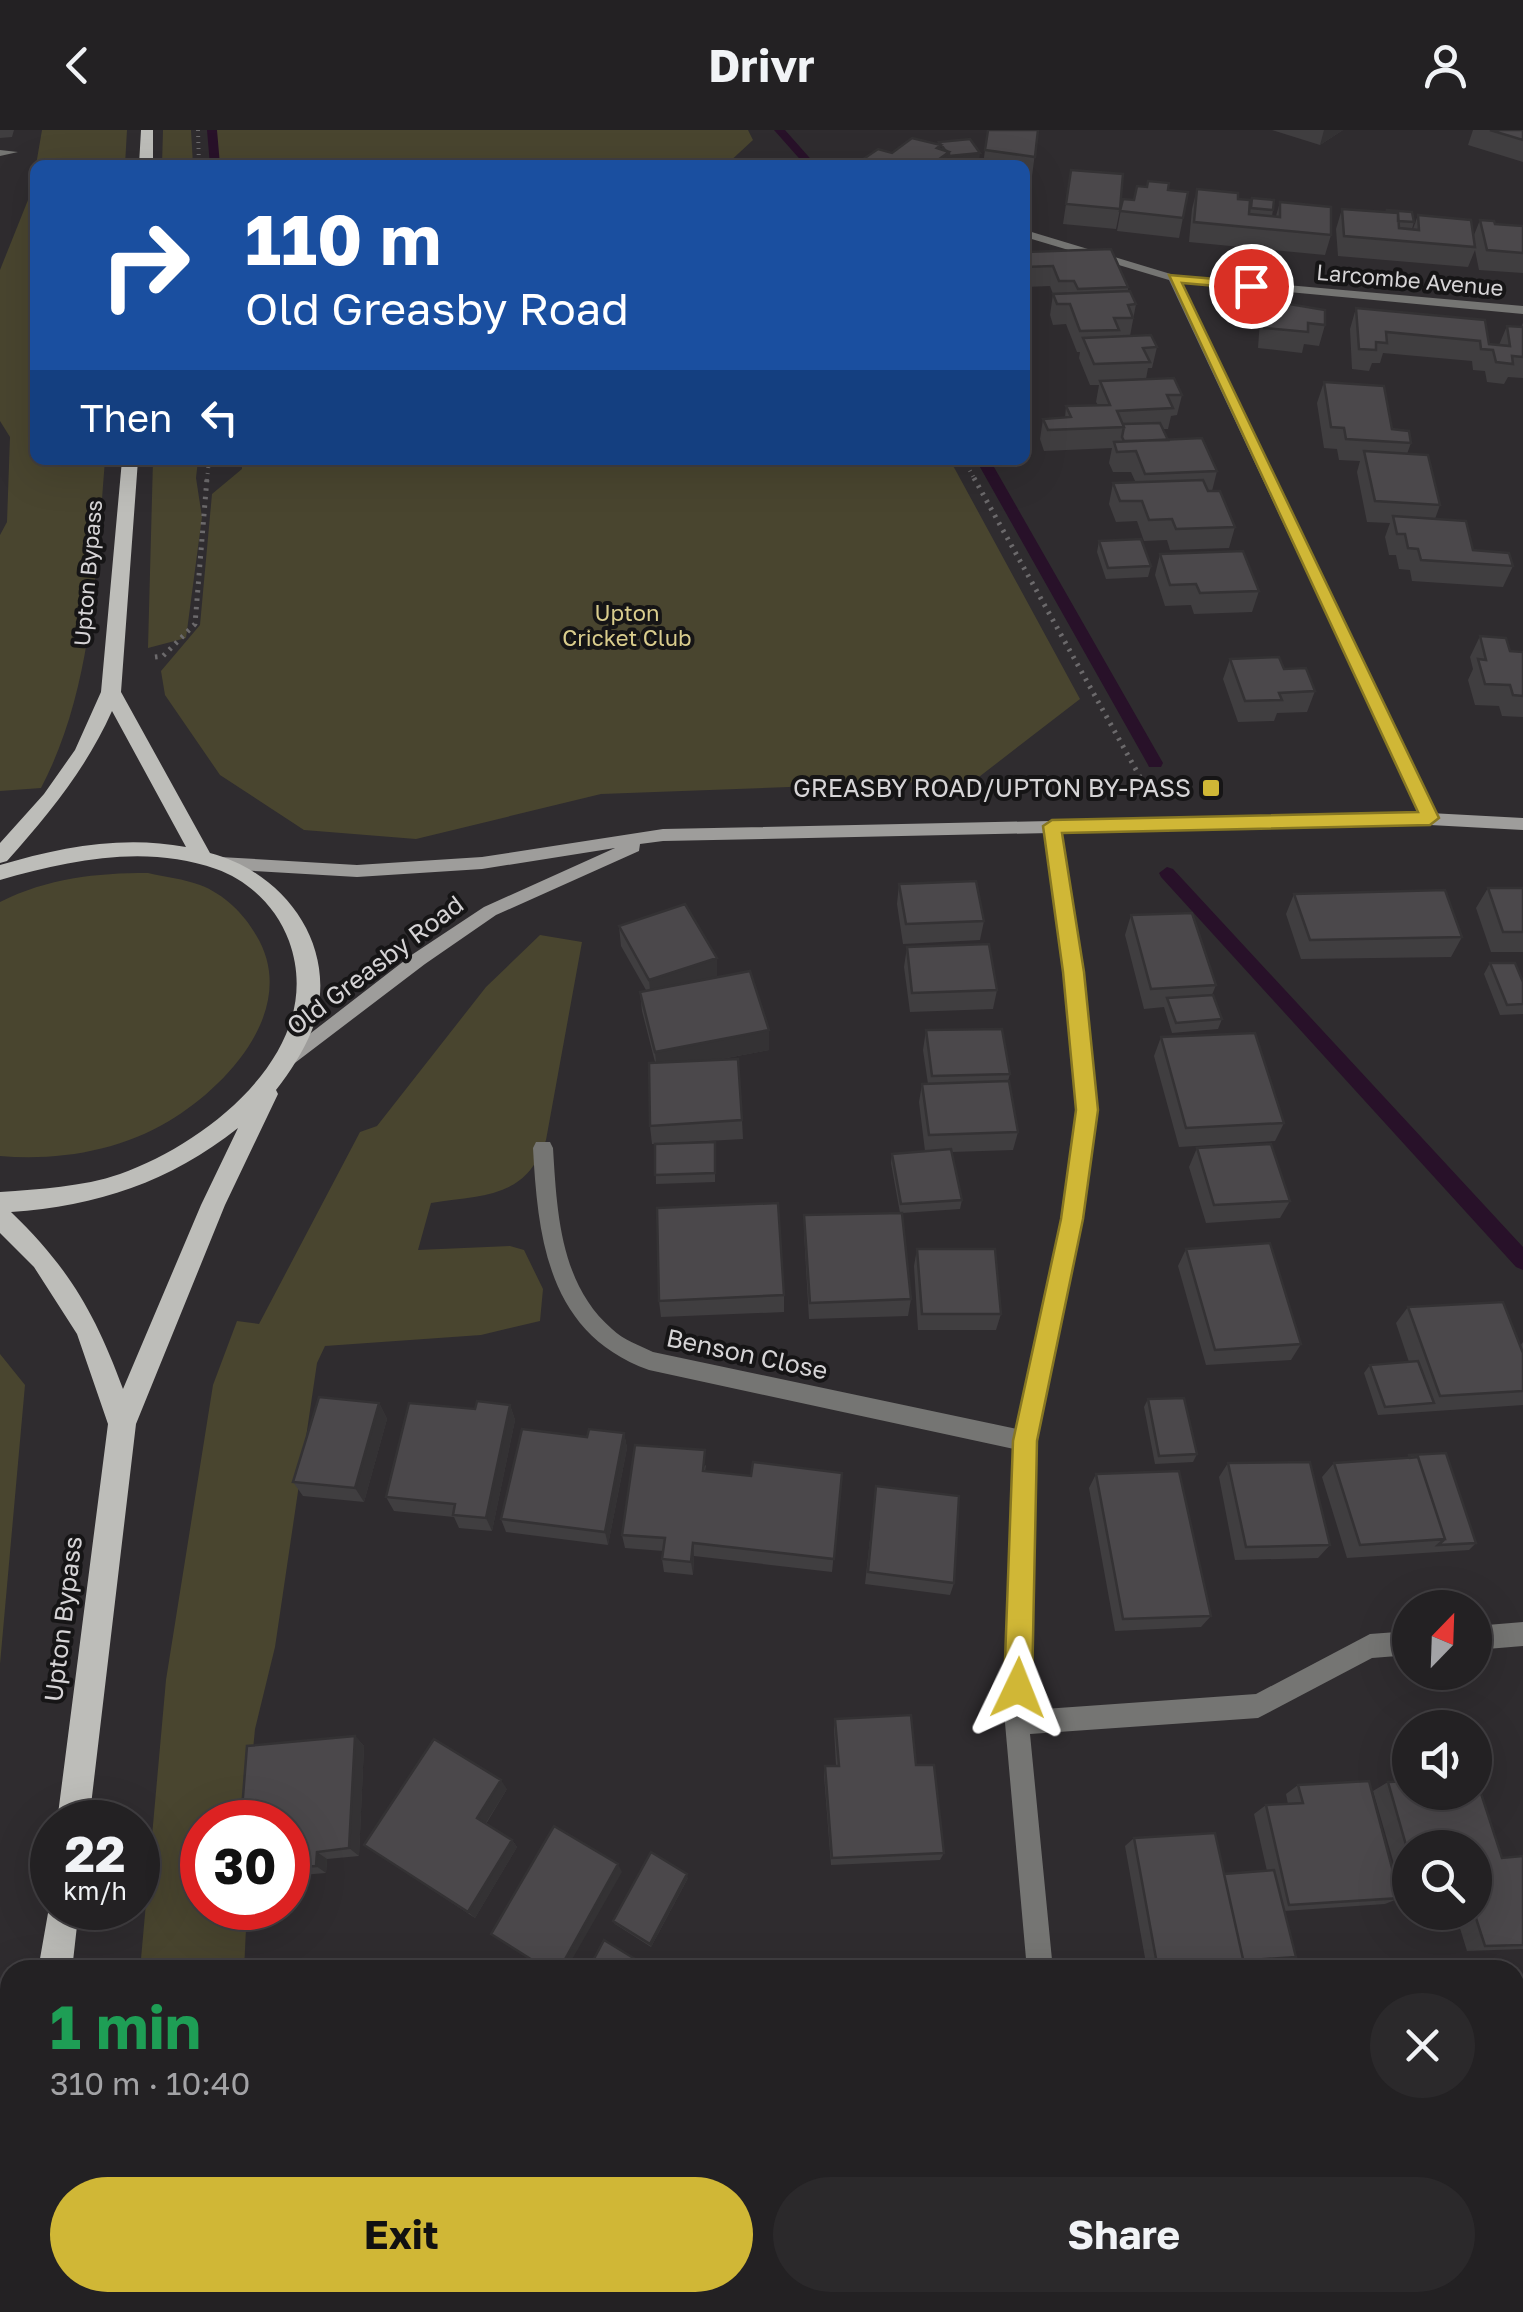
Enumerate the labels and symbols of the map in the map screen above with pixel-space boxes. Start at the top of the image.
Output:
pin [1209,244,1294,329]
street label: Larcombe Avenue [1315,258,1505,301]
street label: Upton Bypass [68,499,107,647]
park label: Upton Cricket Club [562,599,692,651]
place label: GREASBY ROAD/UPTON BY-PASS [793,772,1191,803]
marker: GREASBY ROAD/UPTON BY-PASS [1200,777,1222,799]
street label: Old Greasby Road [280,888,469,1041]
street label: Benson Close [664,1321,831,1386]
street label: Upton Bypass [37,1534,88,1704]
north arrow [1392,1590,1492,1690]
position arrow [966,1636,1070,1740]
speed limit sign: 30 [180,1800,310,1930]

